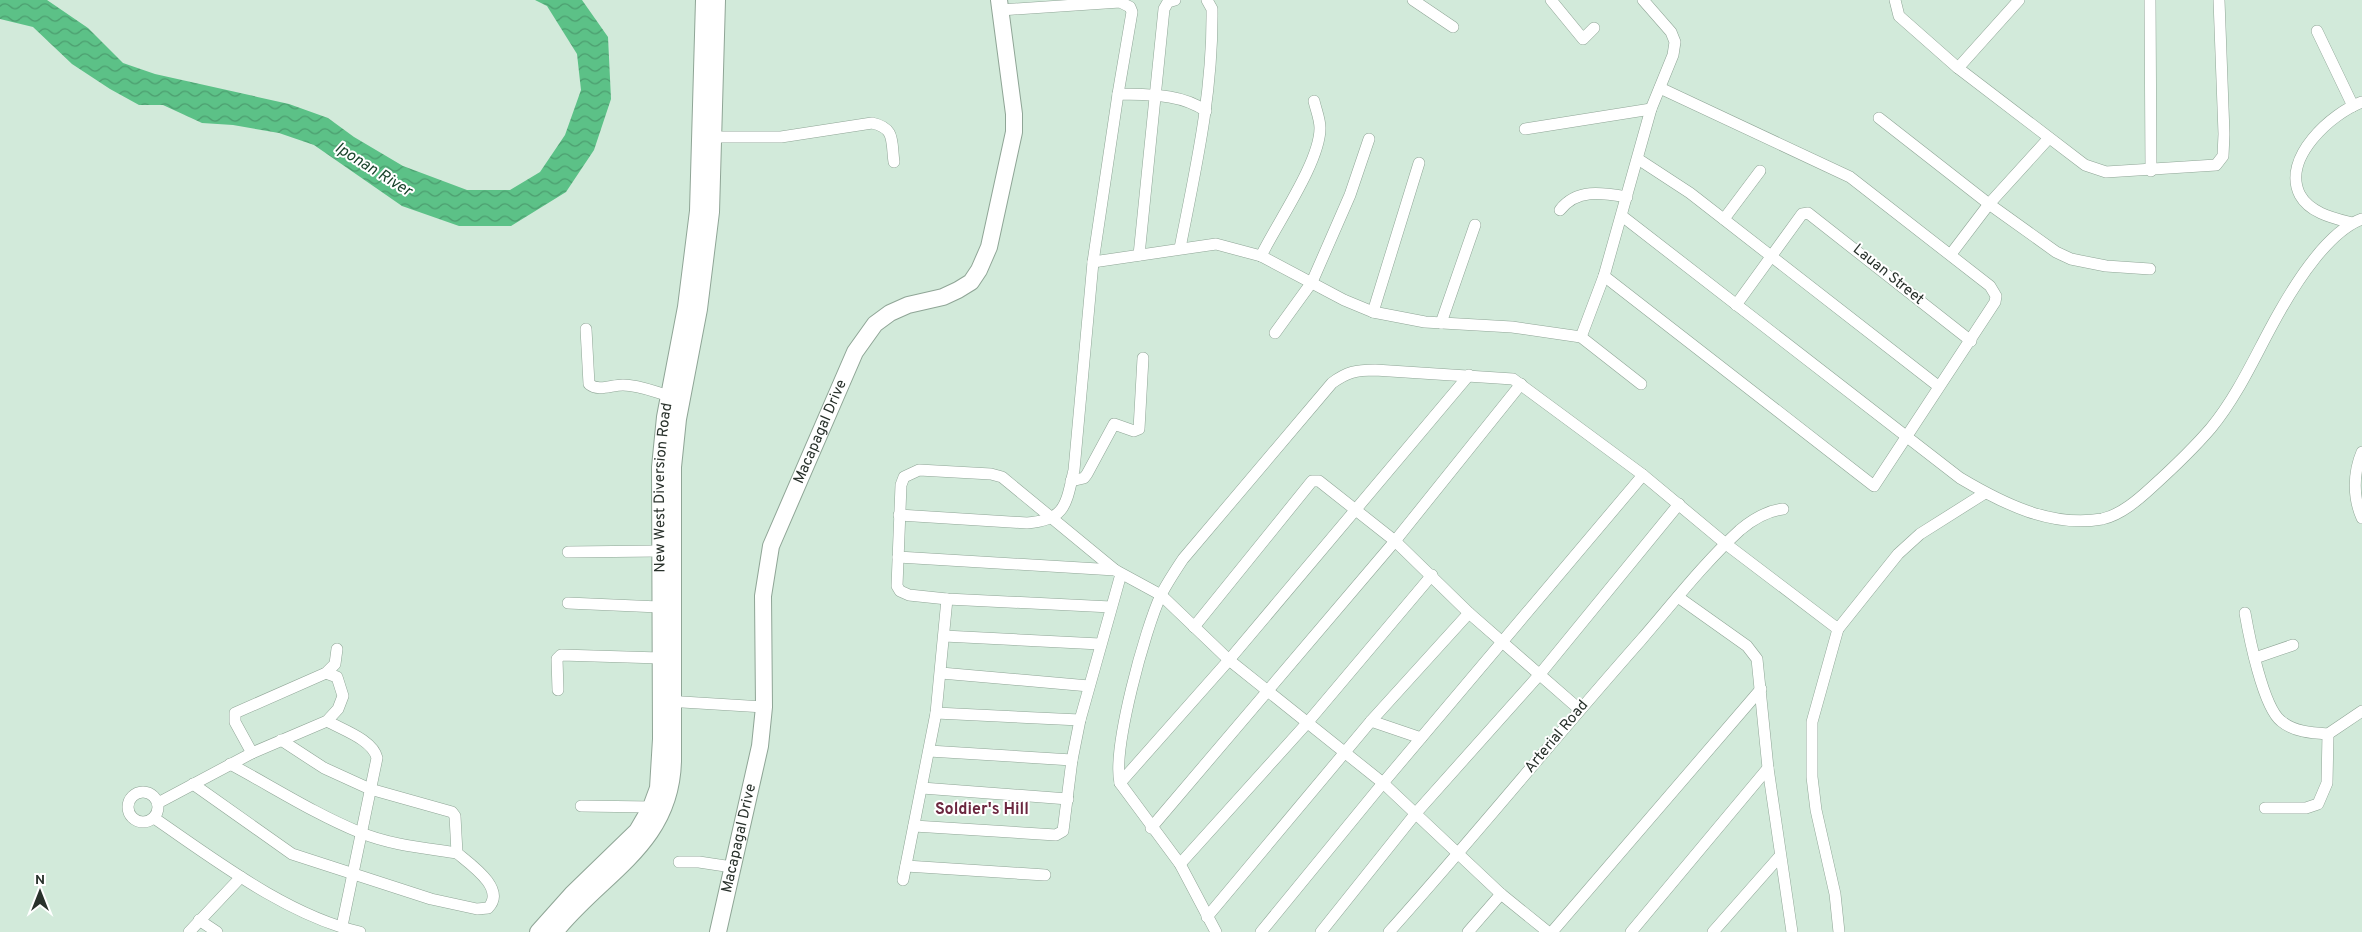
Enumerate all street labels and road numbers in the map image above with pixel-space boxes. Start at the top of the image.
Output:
street label: Lauan Street [1849,240,1927,310]
street label: Macapagal Drive [790,377,851,487]
street label: New West Diversion Road [650,401,677,573]
street label: Arterial Road [1521,697,1593,777]
street label: Macapagal Drive [718,782,761,895]

